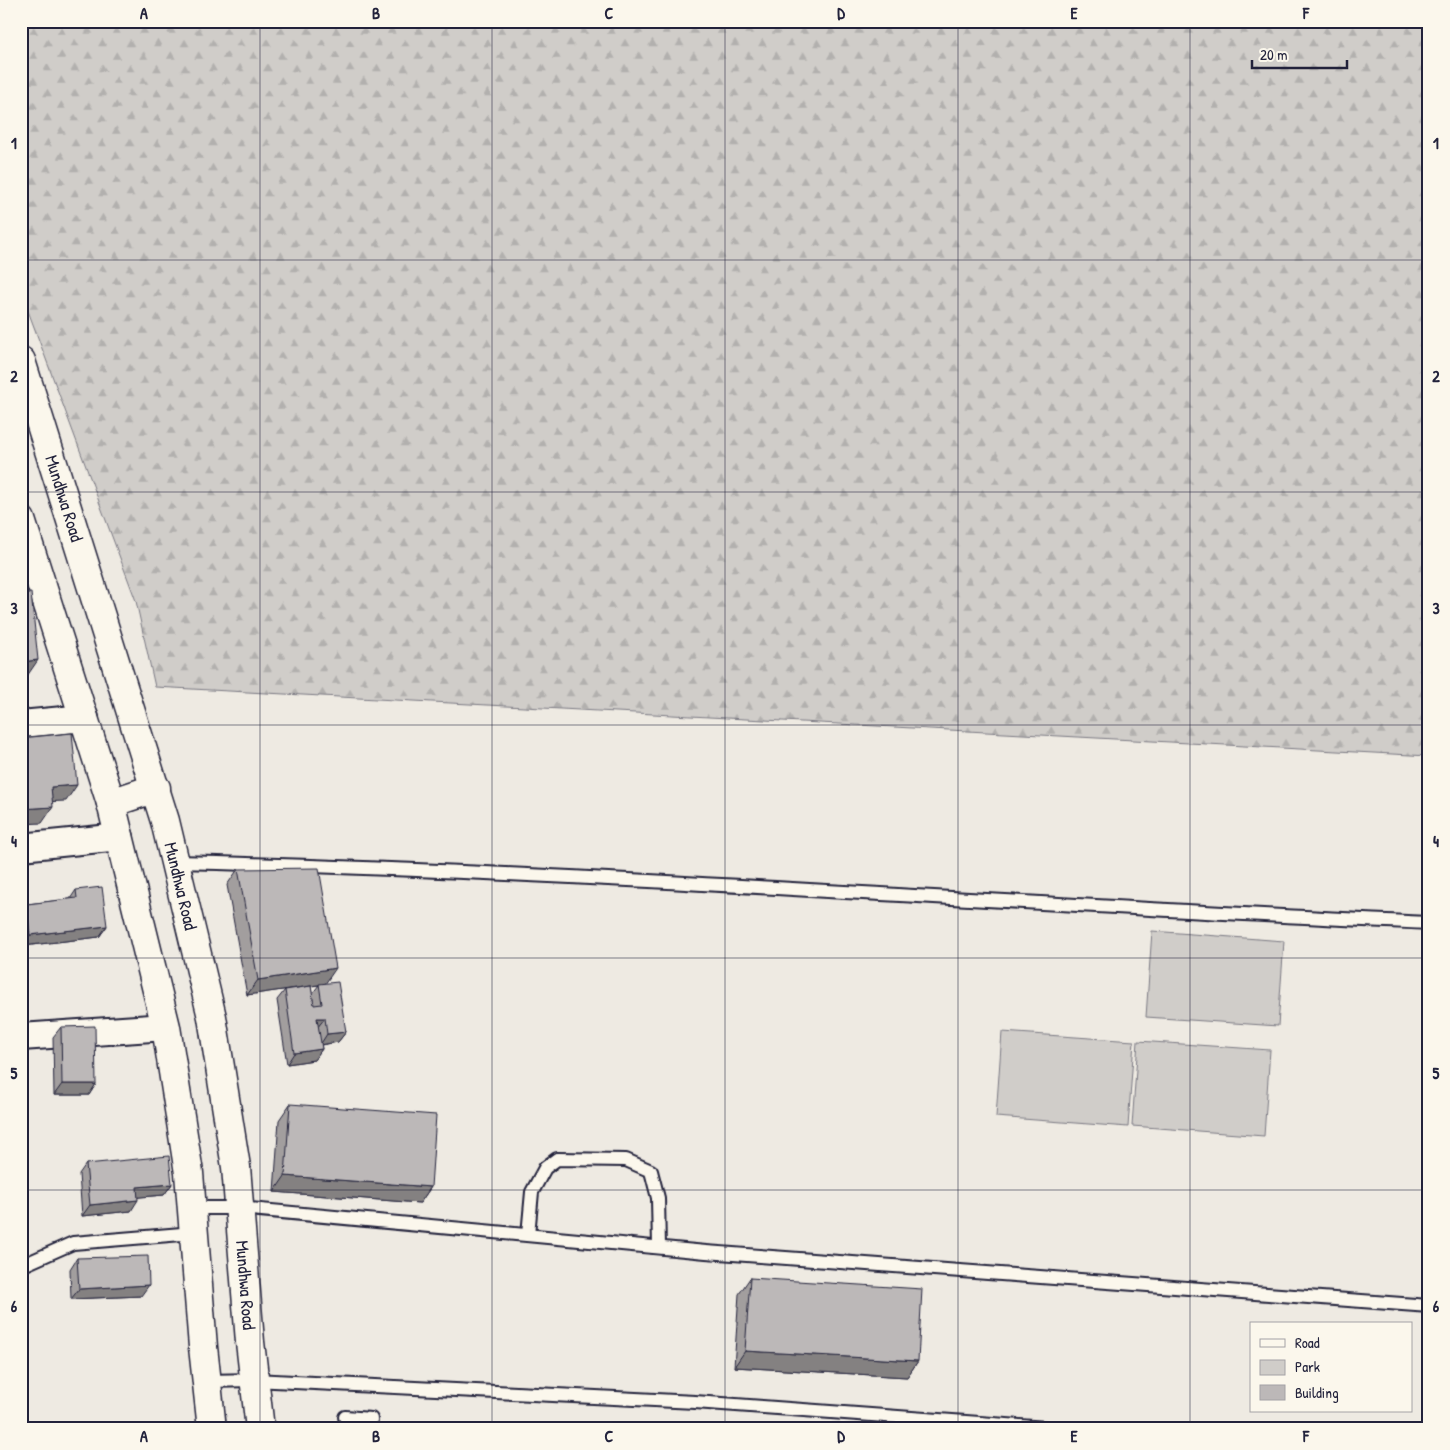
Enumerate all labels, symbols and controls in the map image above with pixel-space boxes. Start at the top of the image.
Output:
text: A [140,2,148,24]
text: B [372,2,380,24]
text: C [605,2,614,24]
text: D [837,2,845,24]
text: E [1070,2,1078,24]
text: F [1302,2,1310,24]
scale bar [1252,38,1348,70]
text: 20 m [1260,44,1287,65]
text: 1 [11,132,17,154]
text: 1 [1433,132,1439,154]
text: 2 [10,365,18,387]
text: 2 [1432,365,1440,387]
street label: Mundhwa Road [39,452,90,545]
text: 3 [10,597,18,619]
text: 3 [1432,597,1440,619]
text: 4 [11,830,17,852]
text: 4 [1433,830,1439,852]
street label: Mundhwa Road [158,839,204,933]
text: 5 [11,1062,18,1084]
text: 5 [1433,1062,1440,1084]
street label: Mundhwa Road [230,1239,262,1331]
text: 6 [11,1295,18,1317]
text: 6 [1433,1295,1440,1317]
legend [1250,1322,1412,1412]
text: Road [1295,1332,1320,1353]
text: Park [1295,1356,1320,1377]
text: Building [1295,1382,1339,1403]
text: A [140,1425,148,1447]
text: B [372,1425,380,1447]
text: C [605,1425,614,1447]
text: D [837,1425,845,1447]
text: E [1070,1425,1078,1447]
text: F [1302,1425,1310,1447]

